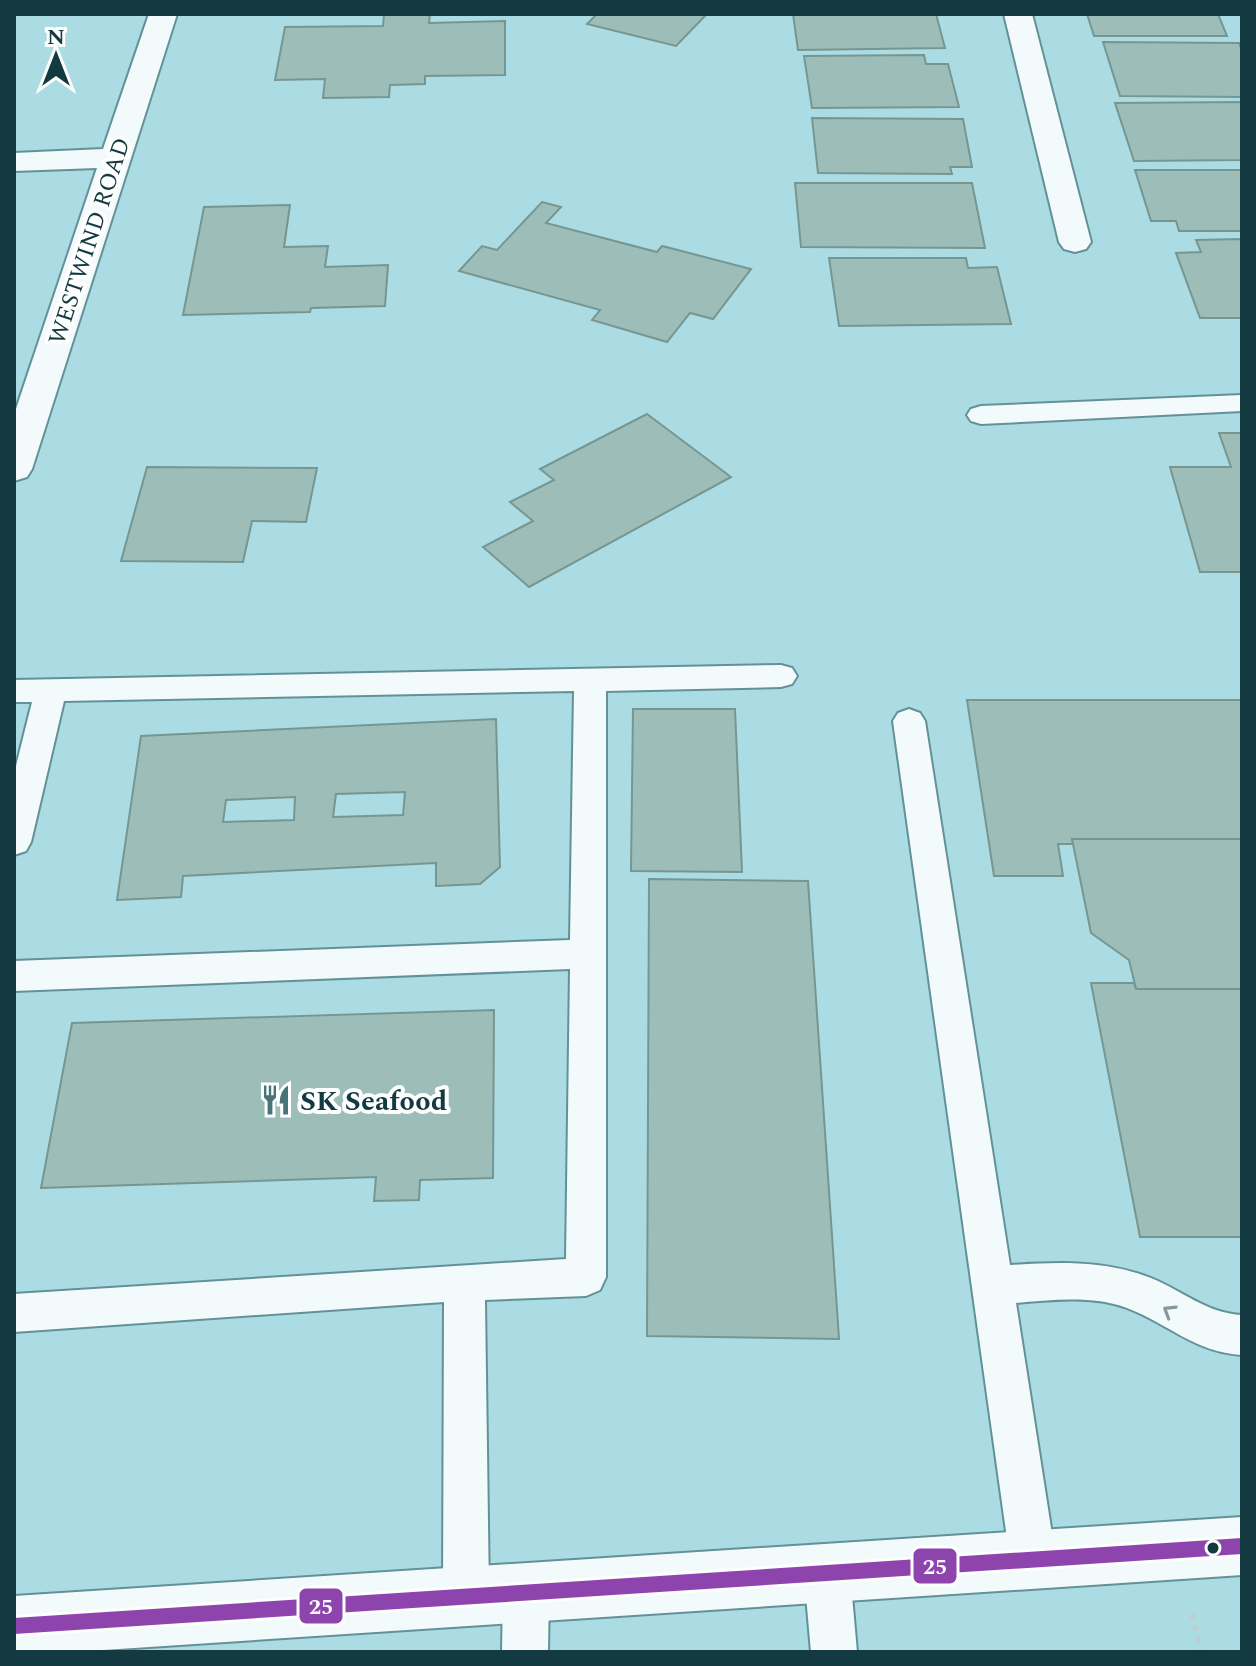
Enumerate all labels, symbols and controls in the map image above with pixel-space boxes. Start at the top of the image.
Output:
north arrow [16,16,96,96]
text: N [47,21,65,54]
street label: WESTWIND ROAD [40,133,140,349]
place label: SK Seafood [300,1080,447,1123]
restaurant icon: SK Seafood [259,1083,293,1117]
one-way arrow [1163,1305,1178,1321]
unlabelled marker [1205,1540,1221,1556]
line badge: 25 [912,1547,958,1585]
text: 25 [923,1551,947,1584]
line badge: 25 [298,1587,344,1625]
text: 25 [309,1591,333,1624]

